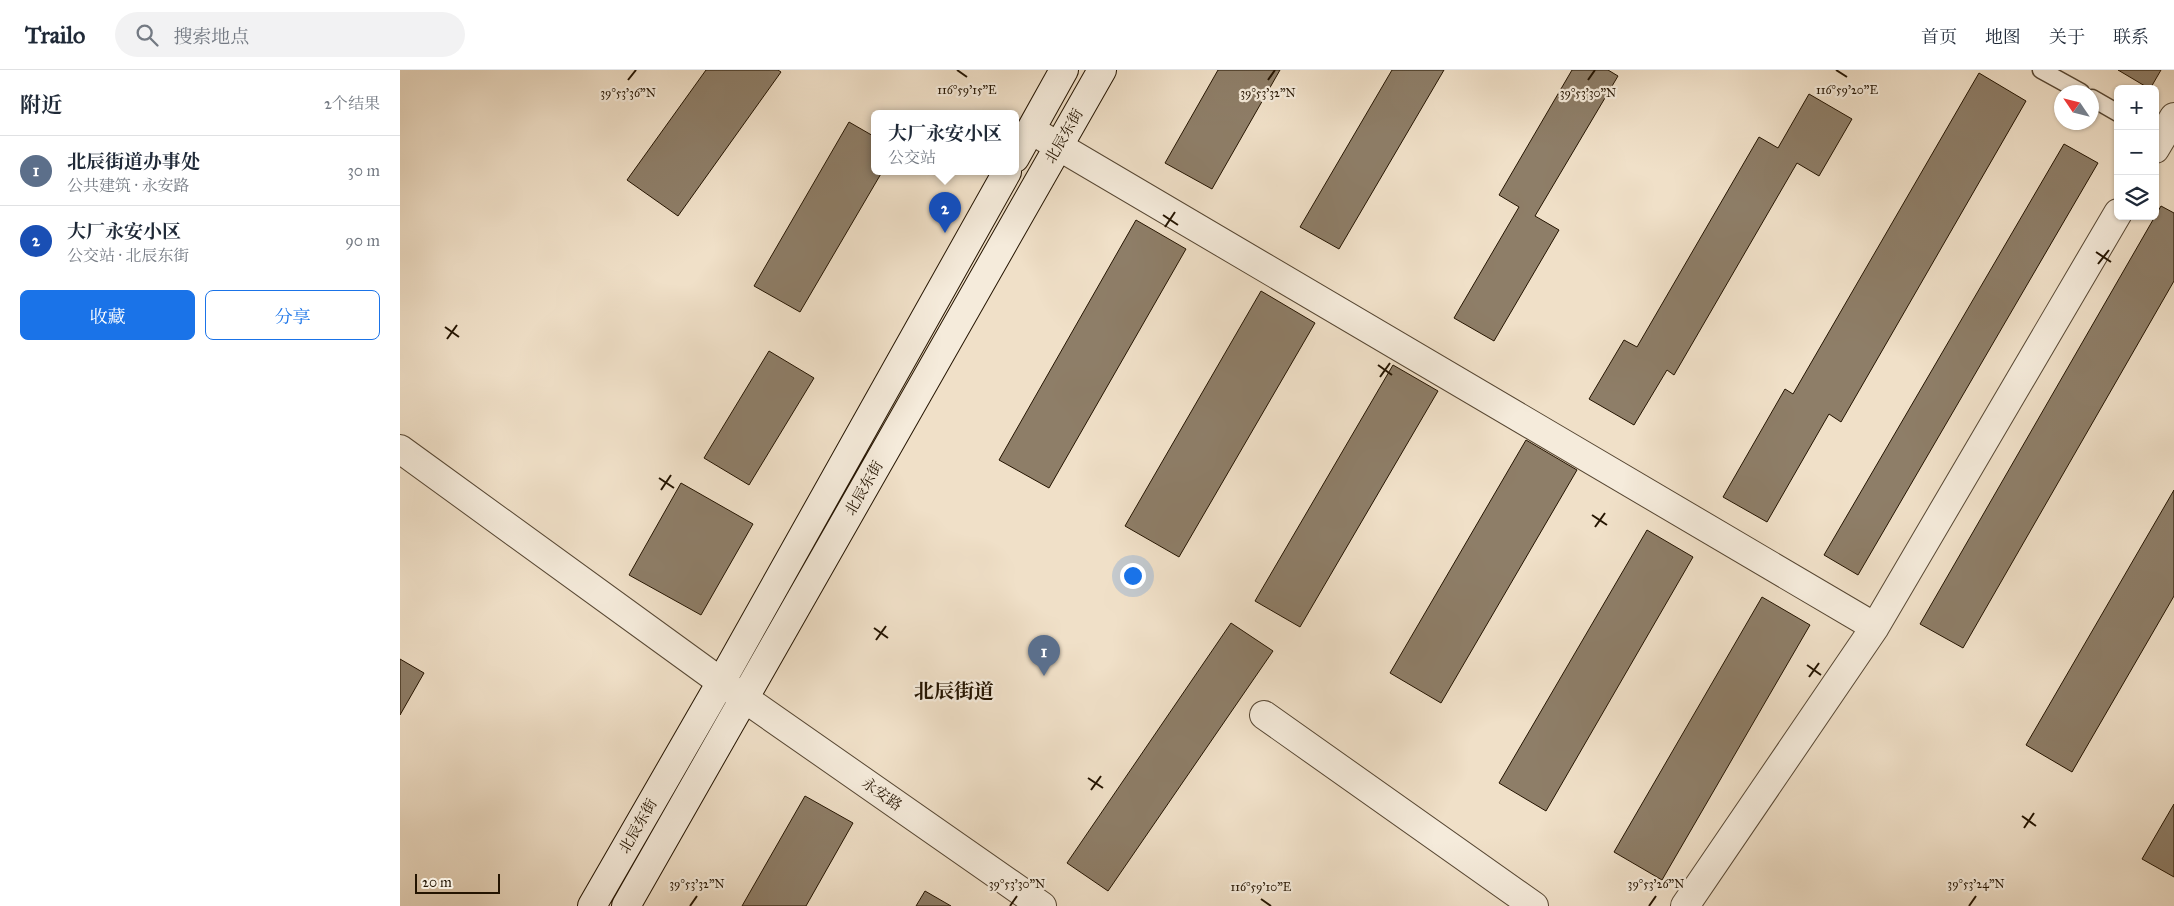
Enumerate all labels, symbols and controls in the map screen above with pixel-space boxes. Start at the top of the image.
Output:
search box [115,12,465,57]
text: Trailo [25,20,85,50]
icon: search [133,21,161,49]
text: 搜索地点 [173,25,249,48]
text: 首页 [1921,26,1957,48]
text: 地图 [1985,26,2021,48]
text: 关于 [2049,26,2085,48]
text: 联系 [2113,26,2149,48]
text: 116°59'15"E [937,83,997,97]
text: 116°59'20"E [1816,83,1878,97]
north arrow [2054,85,2099,130]
map controls [2114,85,2159,220]
button: + [2114,85,2159,130]
text: 39°53'36"N [600,86,656,100]
text: 39°53'32"N [1240,86,1296,100]
text: 39°53'30"N [1560,86,1616,100]
text: 附近 [20,92,62,118]
text: 2个结果 [324,94,380,113]
street label: 北辰东街 [1041,106,1087,166]
popup [871,110,1019,175]
text: 大厂永安小区 [888,122,1002,145]
button: − [2114,130,2159,175]
text: 公交站 [888,148,936,167]
text: 北辰街道办事处 [67,150,200,173]
text: 1 [33,161,39,180]
text: 30 m [347,161,380,180]
button: layers [2114,175,2159,220]
text: 公共建筑 · 永安路 [67,176,189,195]
pin: 2 [929,192,961,233]
text: 大厂永安小区 [67,220,181,243]
text: 2 [32,231,40,250]
text: 90 m [345,231,380,250]
text: 公交站 · 北辰东街 [67,246,189,265]
button: 收藏 [20,290,195,340]
button: 分享 [205,290,380,340]
street label: 北辰东街 [841,458,887,518]
your location [1120,563,1146,589]
pin: 1 [1028,635,1060,676]
district label: 北辰街道 [914,679,994,703]
street label: 永安路 [858,774,906,814]
street label: 北辰东街 [615,796,661,856]
scale bar [415,871,500,894]
text: 20 m [422,874,452,891]
text: 39°53'32"N [669,877,725,891]
text: 39°53'30"N [989,877,1045,891]
text: 39°53'26"N [1628,877,1684,891]
text: 39°53'24"N [1947,877,2005,891]
text: 116°59'10"E [1231,880,1292,894]

